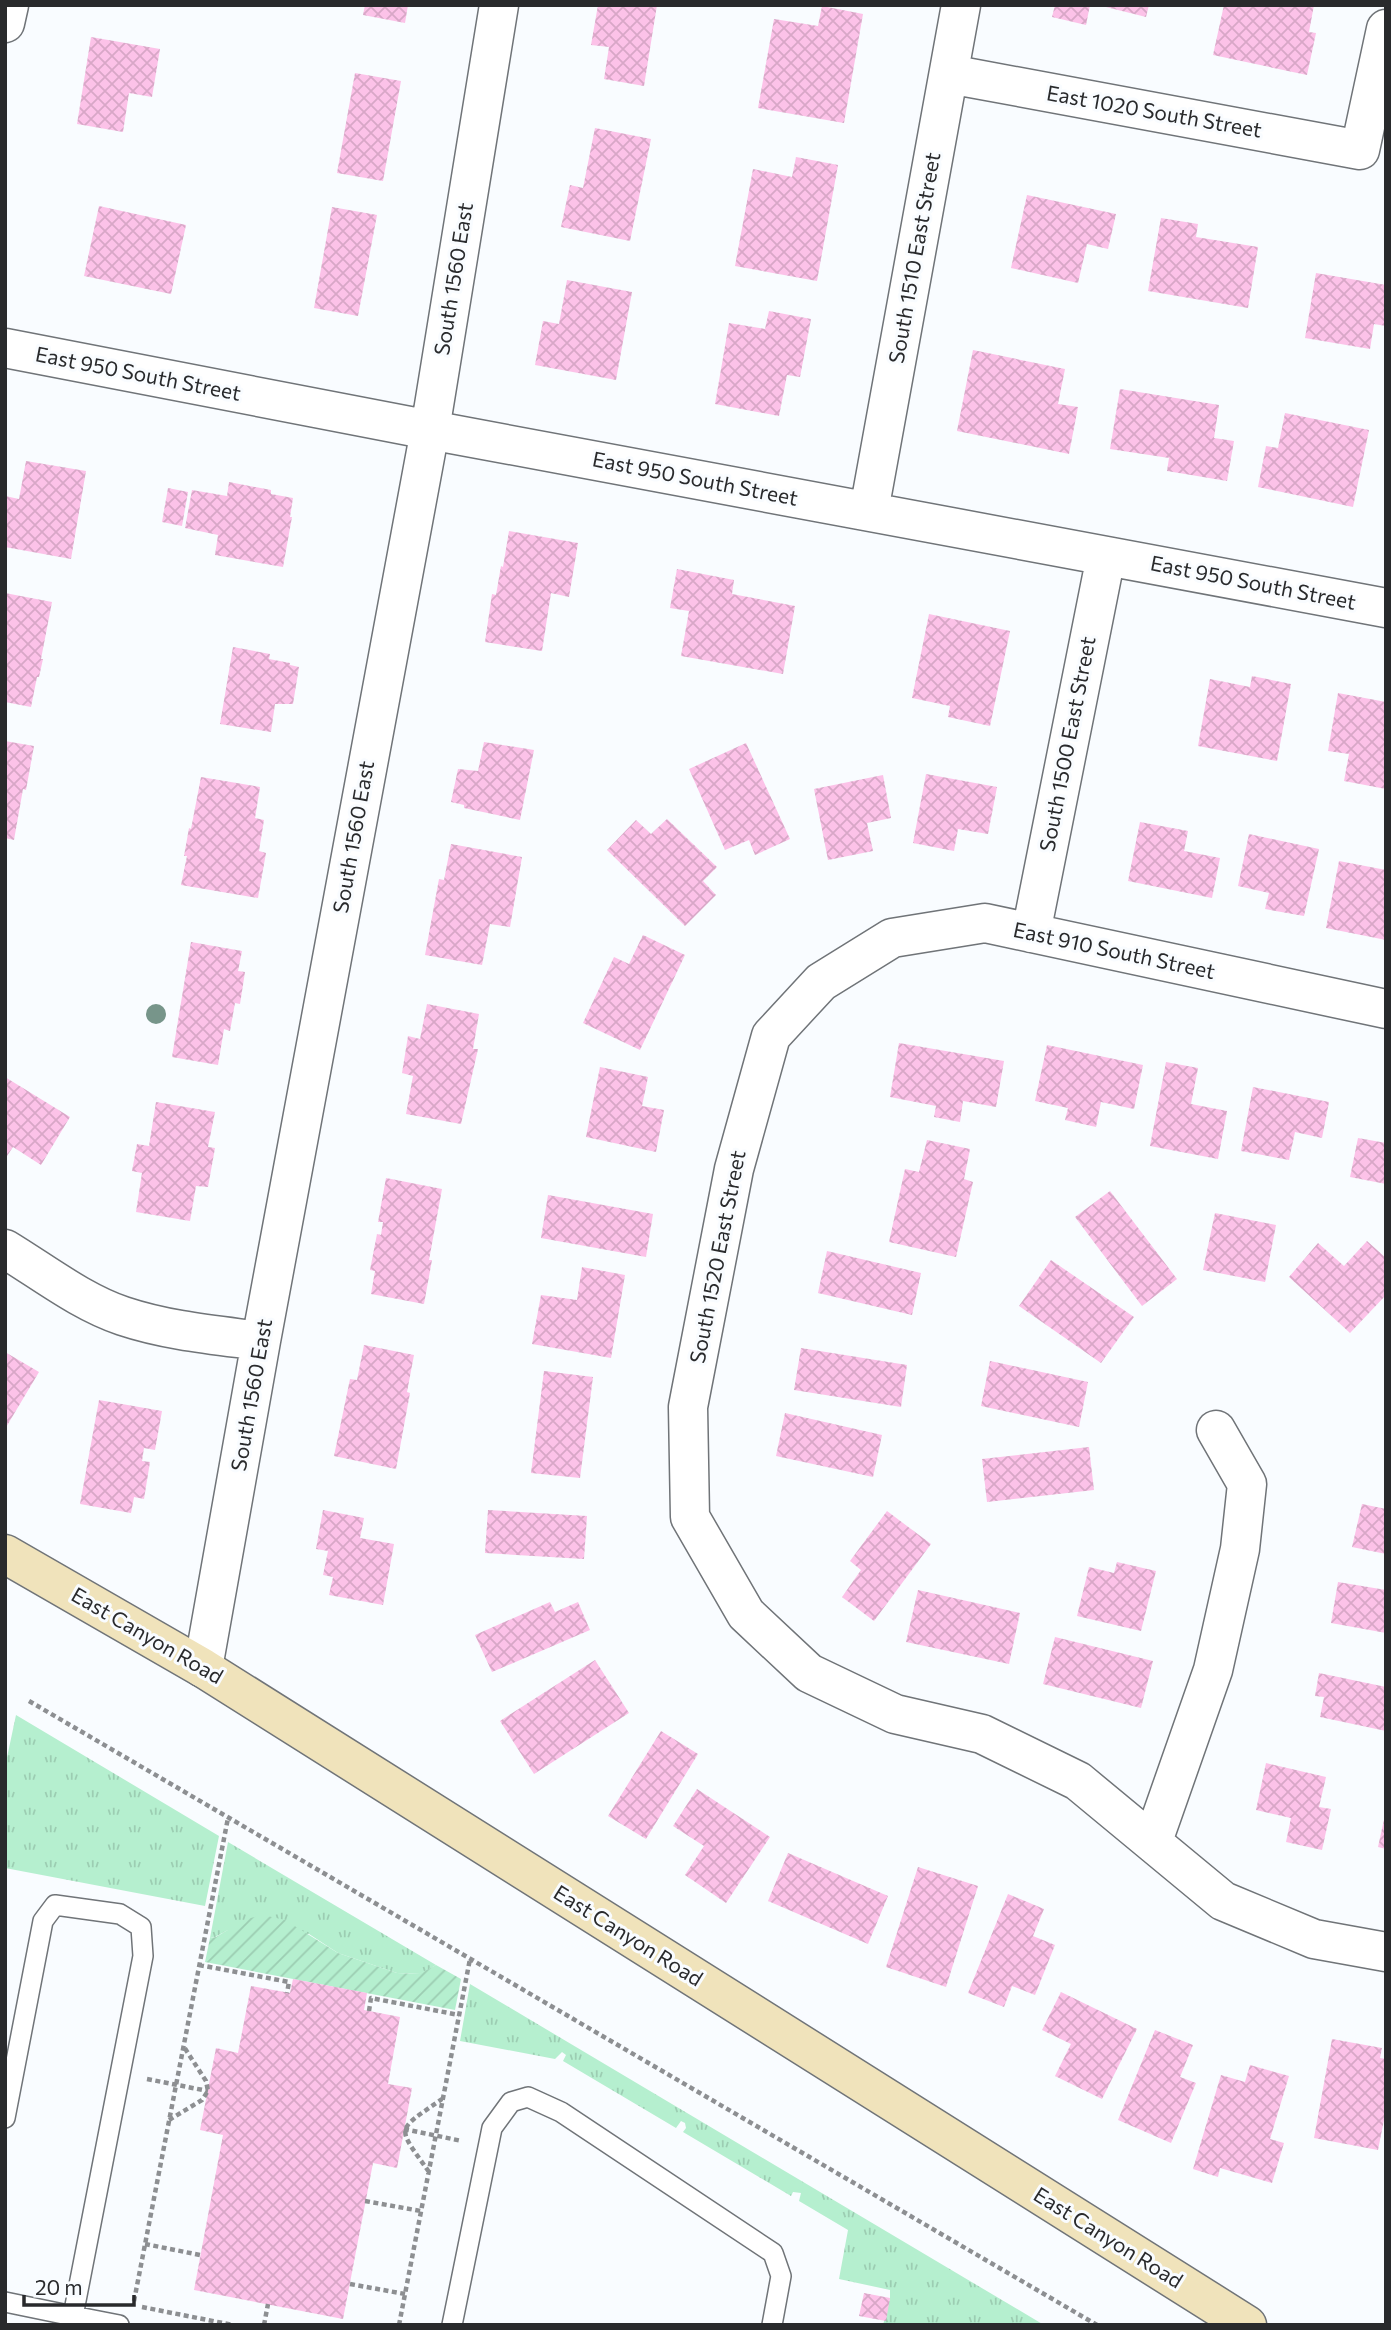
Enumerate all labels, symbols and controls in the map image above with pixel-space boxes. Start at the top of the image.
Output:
street label: East 1020 South Street [1045,79,1264,142]
street label: South 1510 East Street [883,150,944,365]
street label: South 1560 East [428,201,477,357]
street label: East 950 South Street [33,340,243,405]
street label: East 950 South Street [590,445,800,510]
street label: East 950 South Street [1148,549,1358,614]
street label: South 1500 East Street [1033,634,1100,853]
street label: South 1560 East [327,759,378,915]
street label: East 910 South Street [1011,916,1217,983]
street label: South 1520 East Street [684,1148,749,1365]
street label: South 1560 East [225,1317,276,1473]
street label: East Canyon Road [68,1581,228,1688]
street label: East Canyon Road [550,1879,708,1991]
street label: East Canyon Road [1030,2181,1188,2293]
scale bar [24,2264,135,2308]
text: 20 m [35,2274,83,2299]

